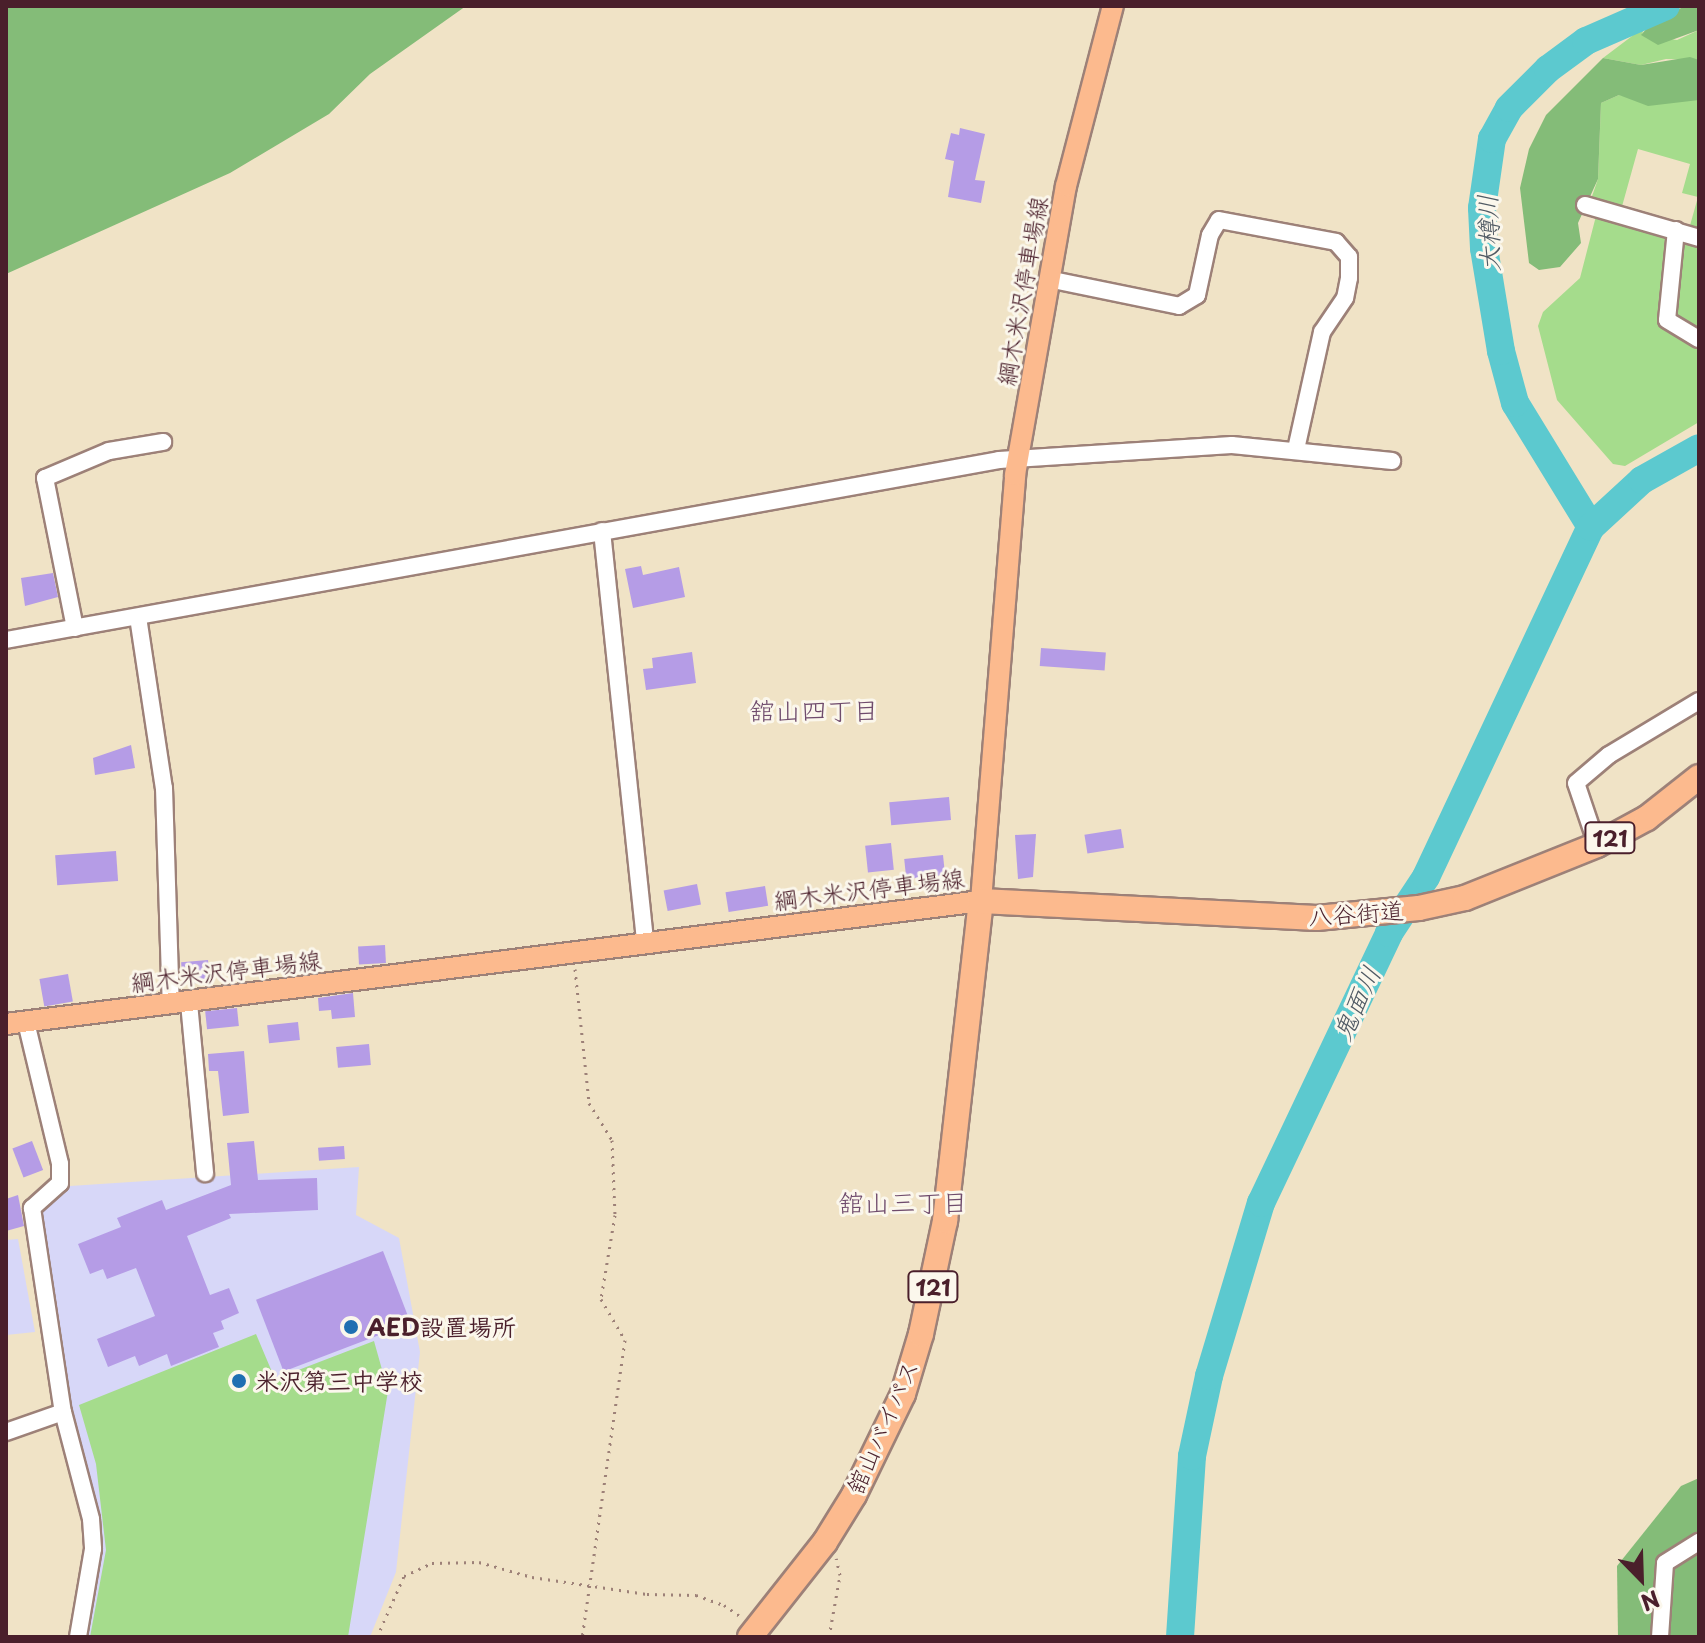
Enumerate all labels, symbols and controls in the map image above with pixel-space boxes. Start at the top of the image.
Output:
water label: 大樽川 [1471,193,1505,273]
street label: 綱木米沢停車場線 [991,194,1053,388]
district label: 舘山四丁目 [749,694,879,726]
road number: 121 [1584,820,1636,856]
street label: 綱木米沢停車場線 [772,863,966,915]
street label: 八谷街道 [1307,895,1405,931]
street label: 綱木米沢停車場線 [129,945,323,997]
water label: 鬼面川 [1325,961,1387,1045]
district label: 舘山三丁目 [838,1186,968,1218]
road number: 121 [907,1269,959,1305]
place label: AED設置場所 [367,1313,516,1341]
marker: AED設置場所 [342,1318,360,1336]
street label: 舘山バイパス [840,1355,924,1499]
place label: 米沢第三中学校 [255,1367,423,1395]
marker: 米沢第三中学校 [230,1372,248,1390]
north arrow [1601,1539,1681,1619]
text: N [1636,1583,1665,1620]

